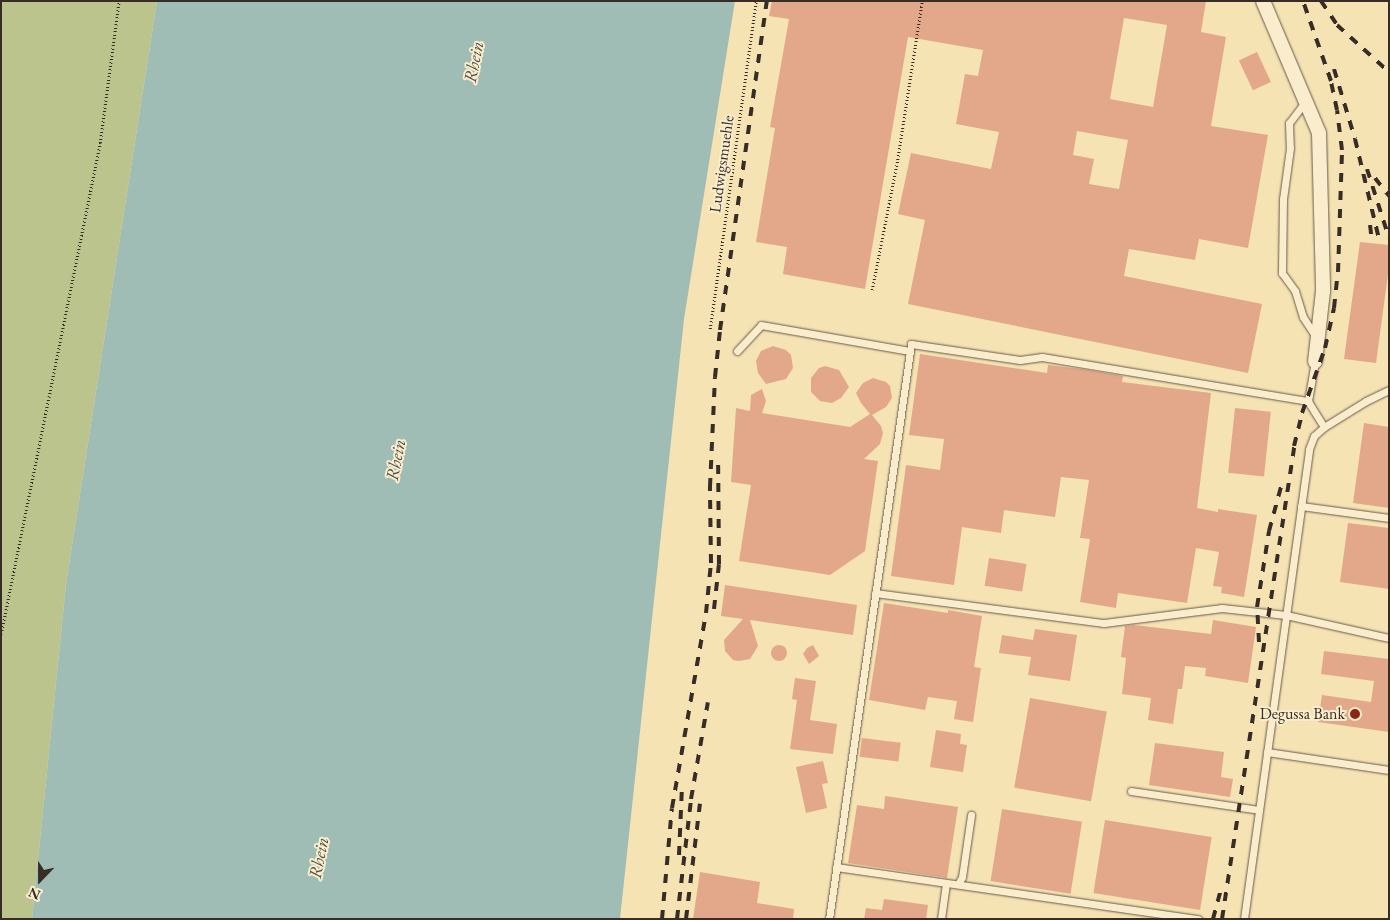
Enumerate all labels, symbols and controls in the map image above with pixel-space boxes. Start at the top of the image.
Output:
water label: Rhein [459,39,489,85]
street label: Ludwigsmuehle [706,114,738,214]
water label: Rhein [381,437,411,483]
place label: Degussa Bank [1260,704,1345,724]
marker: Degussa Bank [1349,708,1361,720]
water label: Rhein [304,835,334,881]
north arrow [15,855,65,905]
text: N [26,883,43,904]

